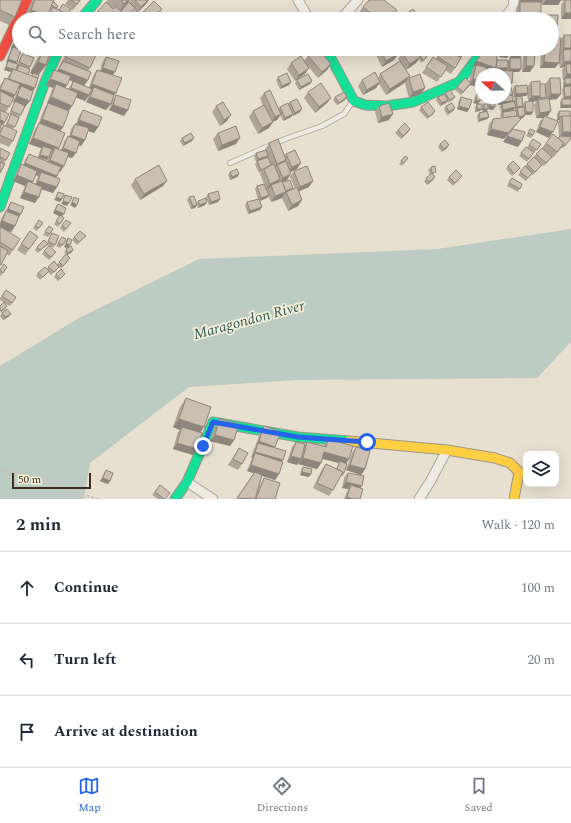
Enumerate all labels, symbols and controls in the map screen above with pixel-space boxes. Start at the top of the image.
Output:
search box [12,12,559,56]
icon: search [26,23,48,45]
text: Search here [58,23,136,46]
north arrow [475,68,511,104]
water label: Maragondon River [191,294,308,346]
route start [358,433,376,451]
route end [194,437,212,455]
map controls [523,451,559,487]
button: layers [523,451,559,487]
scale bar [12,471,91,490]
text: 50 m [18,471,41,488]
text: 2 min [16,512,61,538]
text: Walk · 120 m [481,515,555,535]
text: Continue [54,576,119,599]
icon: ahead [16,577,38,599]
text: 100 m [521,578,555,598]
text: Turn left [54,648,116,671]
icon: left [16,649,38,671]
text: 20 m [528,650,555,670]
text: Arrive at destination [54,720,198,743]
icon: arrive [16,721,38,743]
tab: Map [78,775,100,816]
tab: Directions [257,775,308,816]
tab: Saved [465,775,493,816]

